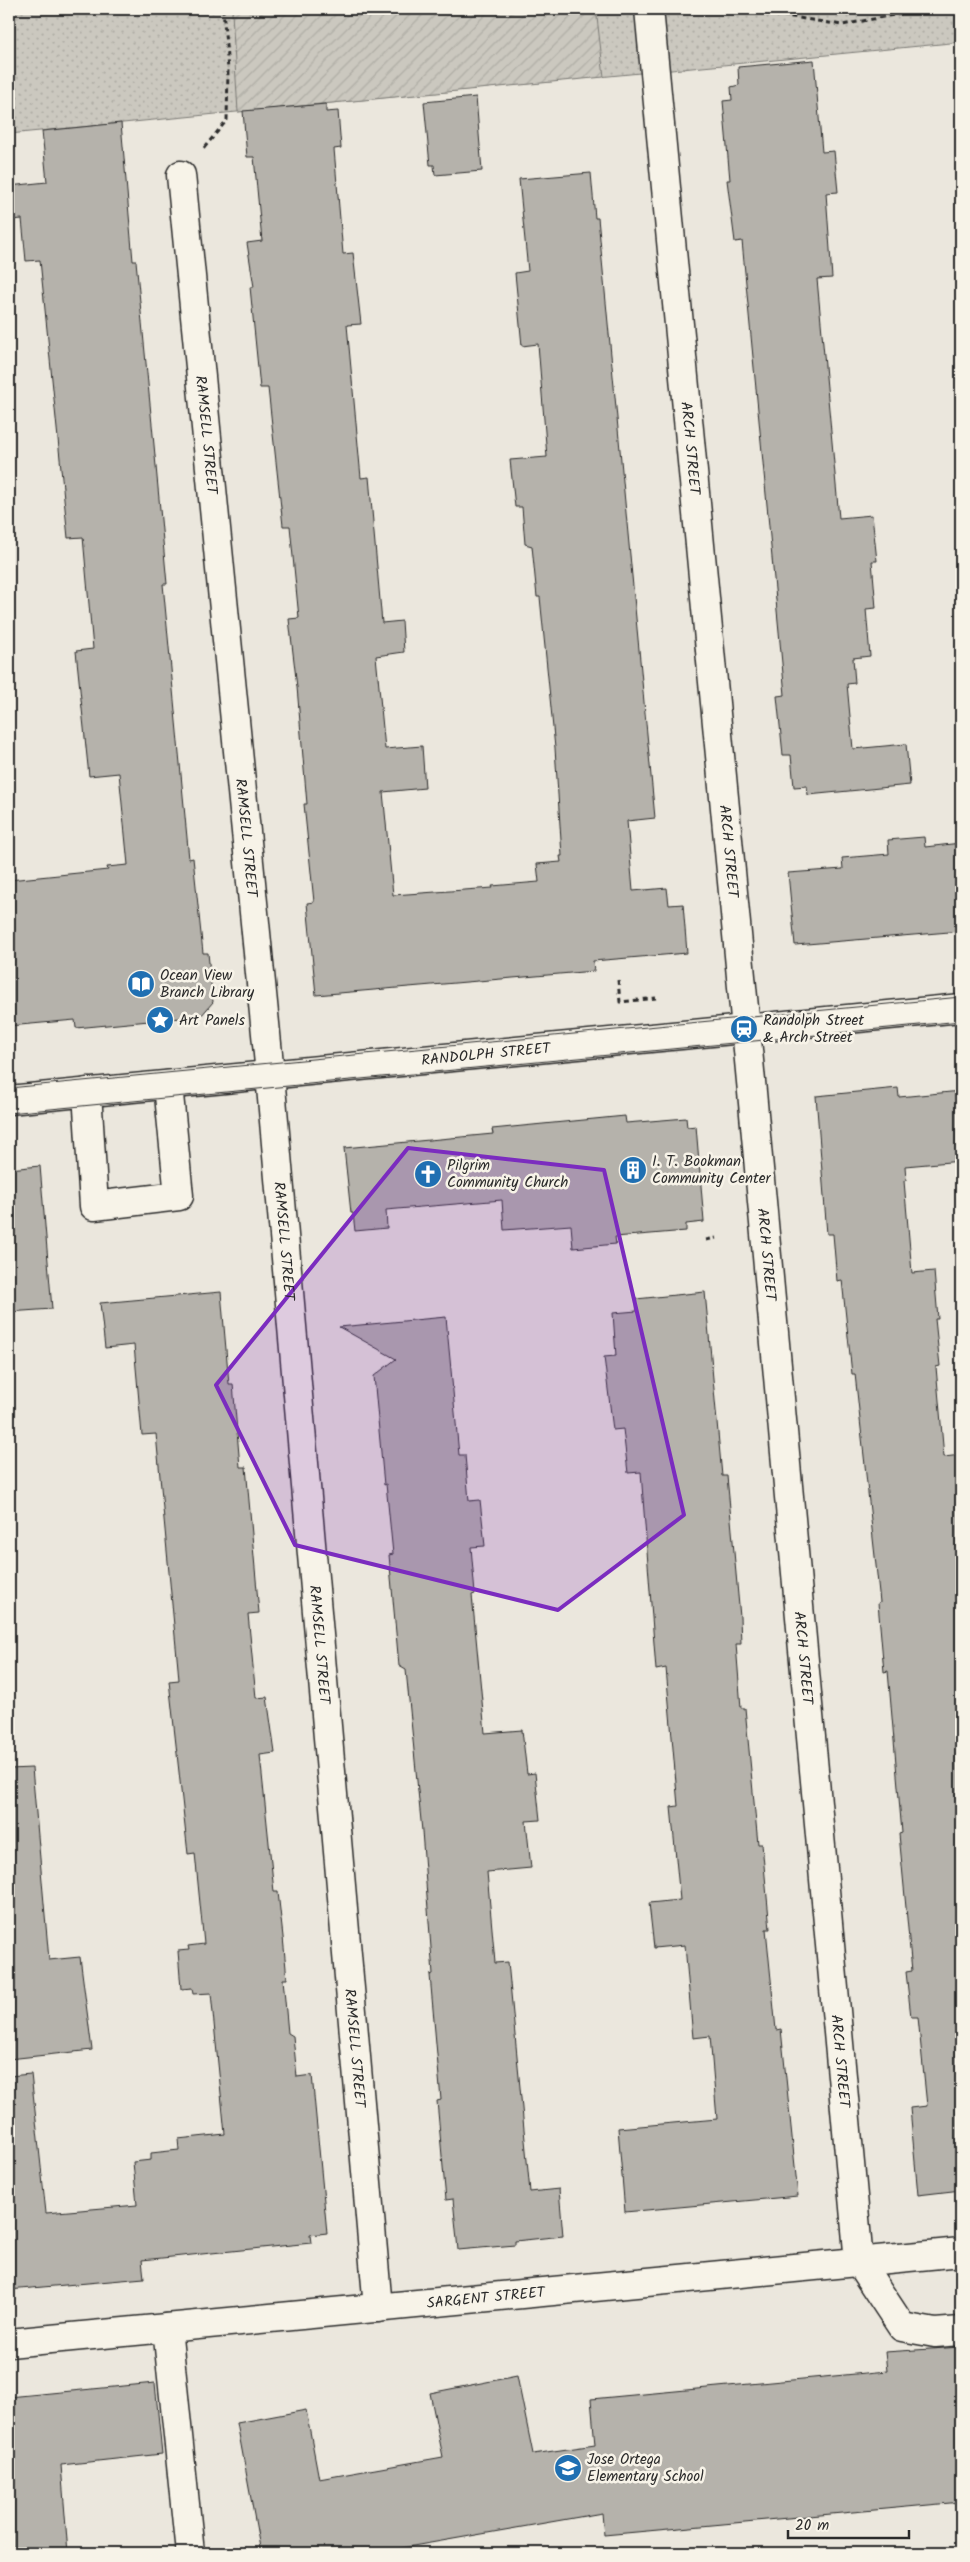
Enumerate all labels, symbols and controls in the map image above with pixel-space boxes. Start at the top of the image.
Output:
street label: RAMSELL STREET [188,374,224,497]
street label: ARCH STREET [673,401,706,498]
street label: RAMSELL STREET [228,777,264,900]
street label: ARCH STREET [712,804,745,901]
place label: Ocean View Branch Library [160,964,255,1005]
library icon: Ocean View Branch Library [126,969,156,999]
place icon: Art Panels [145,1005,175,1035]
place label: Art Panels [179,1009,246,1033]
place label: Randolph Street & Arch Street [763,1009,864,1050]
station icon: Randolph Street & Arch Street [729,1014,759,1044]
street label: RANDOLPH STREET [420,1037,554,1073]
place label: I. T. Bookman Community Center [652,1150,772,1191]
place label: Pilgrim Community Church [447,1154,568,1195]
building icon: I. T. Bookman Community Center [618,1155,648,1185]
church icon: Pilgrim Community Church [413,1159,443,1189]
street label: RAMSELL STREET [266,1181,301,1303]
street label: ARCH STREET [750,1207,782,1304]
street label: RAMSELL STREET [302,1584,336,1707]
street label: ARCH STREET [787,1610,819,1707]
street label: RAMSELL STREET [337,1988,372,2110]
street label: ARCH STREET [823,2014,856,2111]
street label: SARGENT STREET [426,2281,548,2316]
place label: Jose Ortega Elementary School [587,2448,704,2489]
school or university icon: Jose Ortega Elementary School [553,2453,583,2483]
scale bar [788,2507,909,2539]
text: 20 m [795,2514,829,2538]

